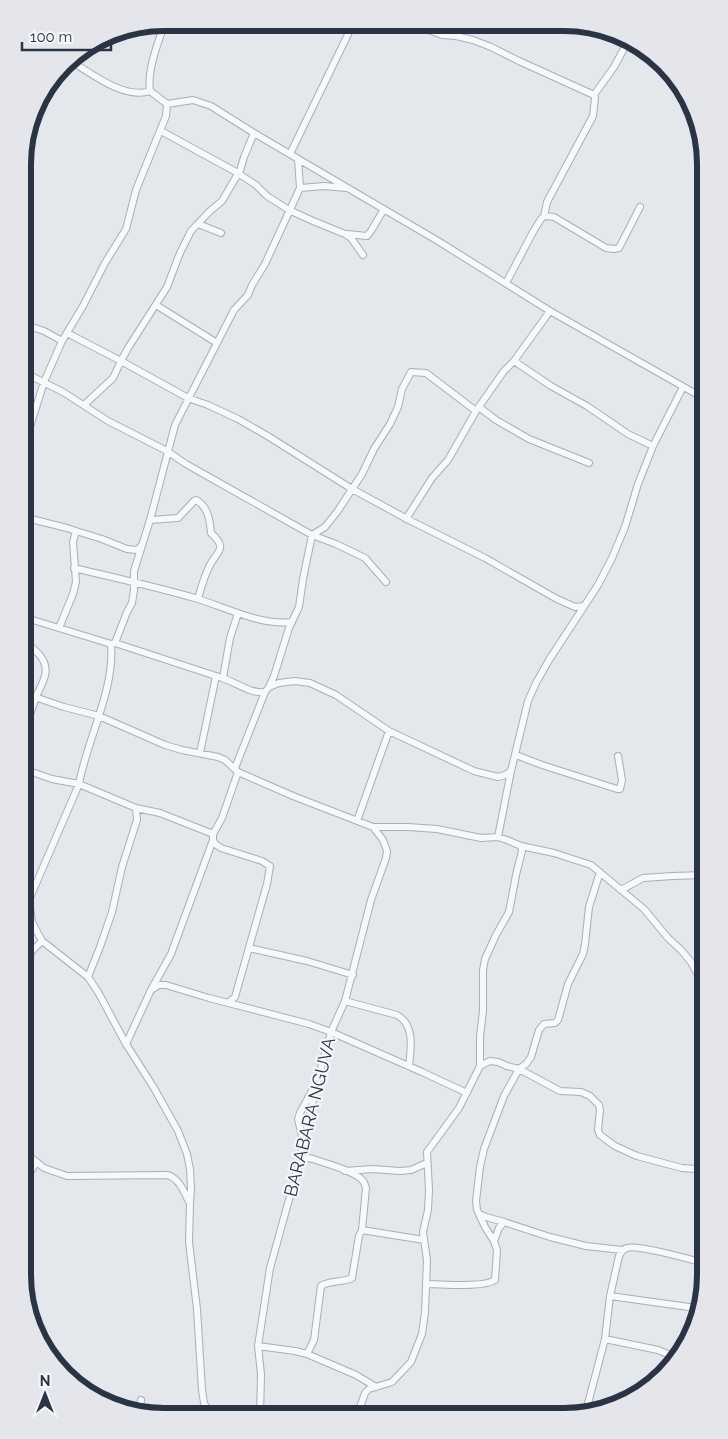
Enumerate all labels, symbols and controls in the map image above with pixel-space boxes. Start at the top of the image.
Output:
scale bar [22,20,111,52]
text: 100 m [30,28,72,46]
street label: BARABARA NGUVA [280,1035,339,1199]
north arrow [20,1369,70,1419]
text: N [40,1373,50,1389]

